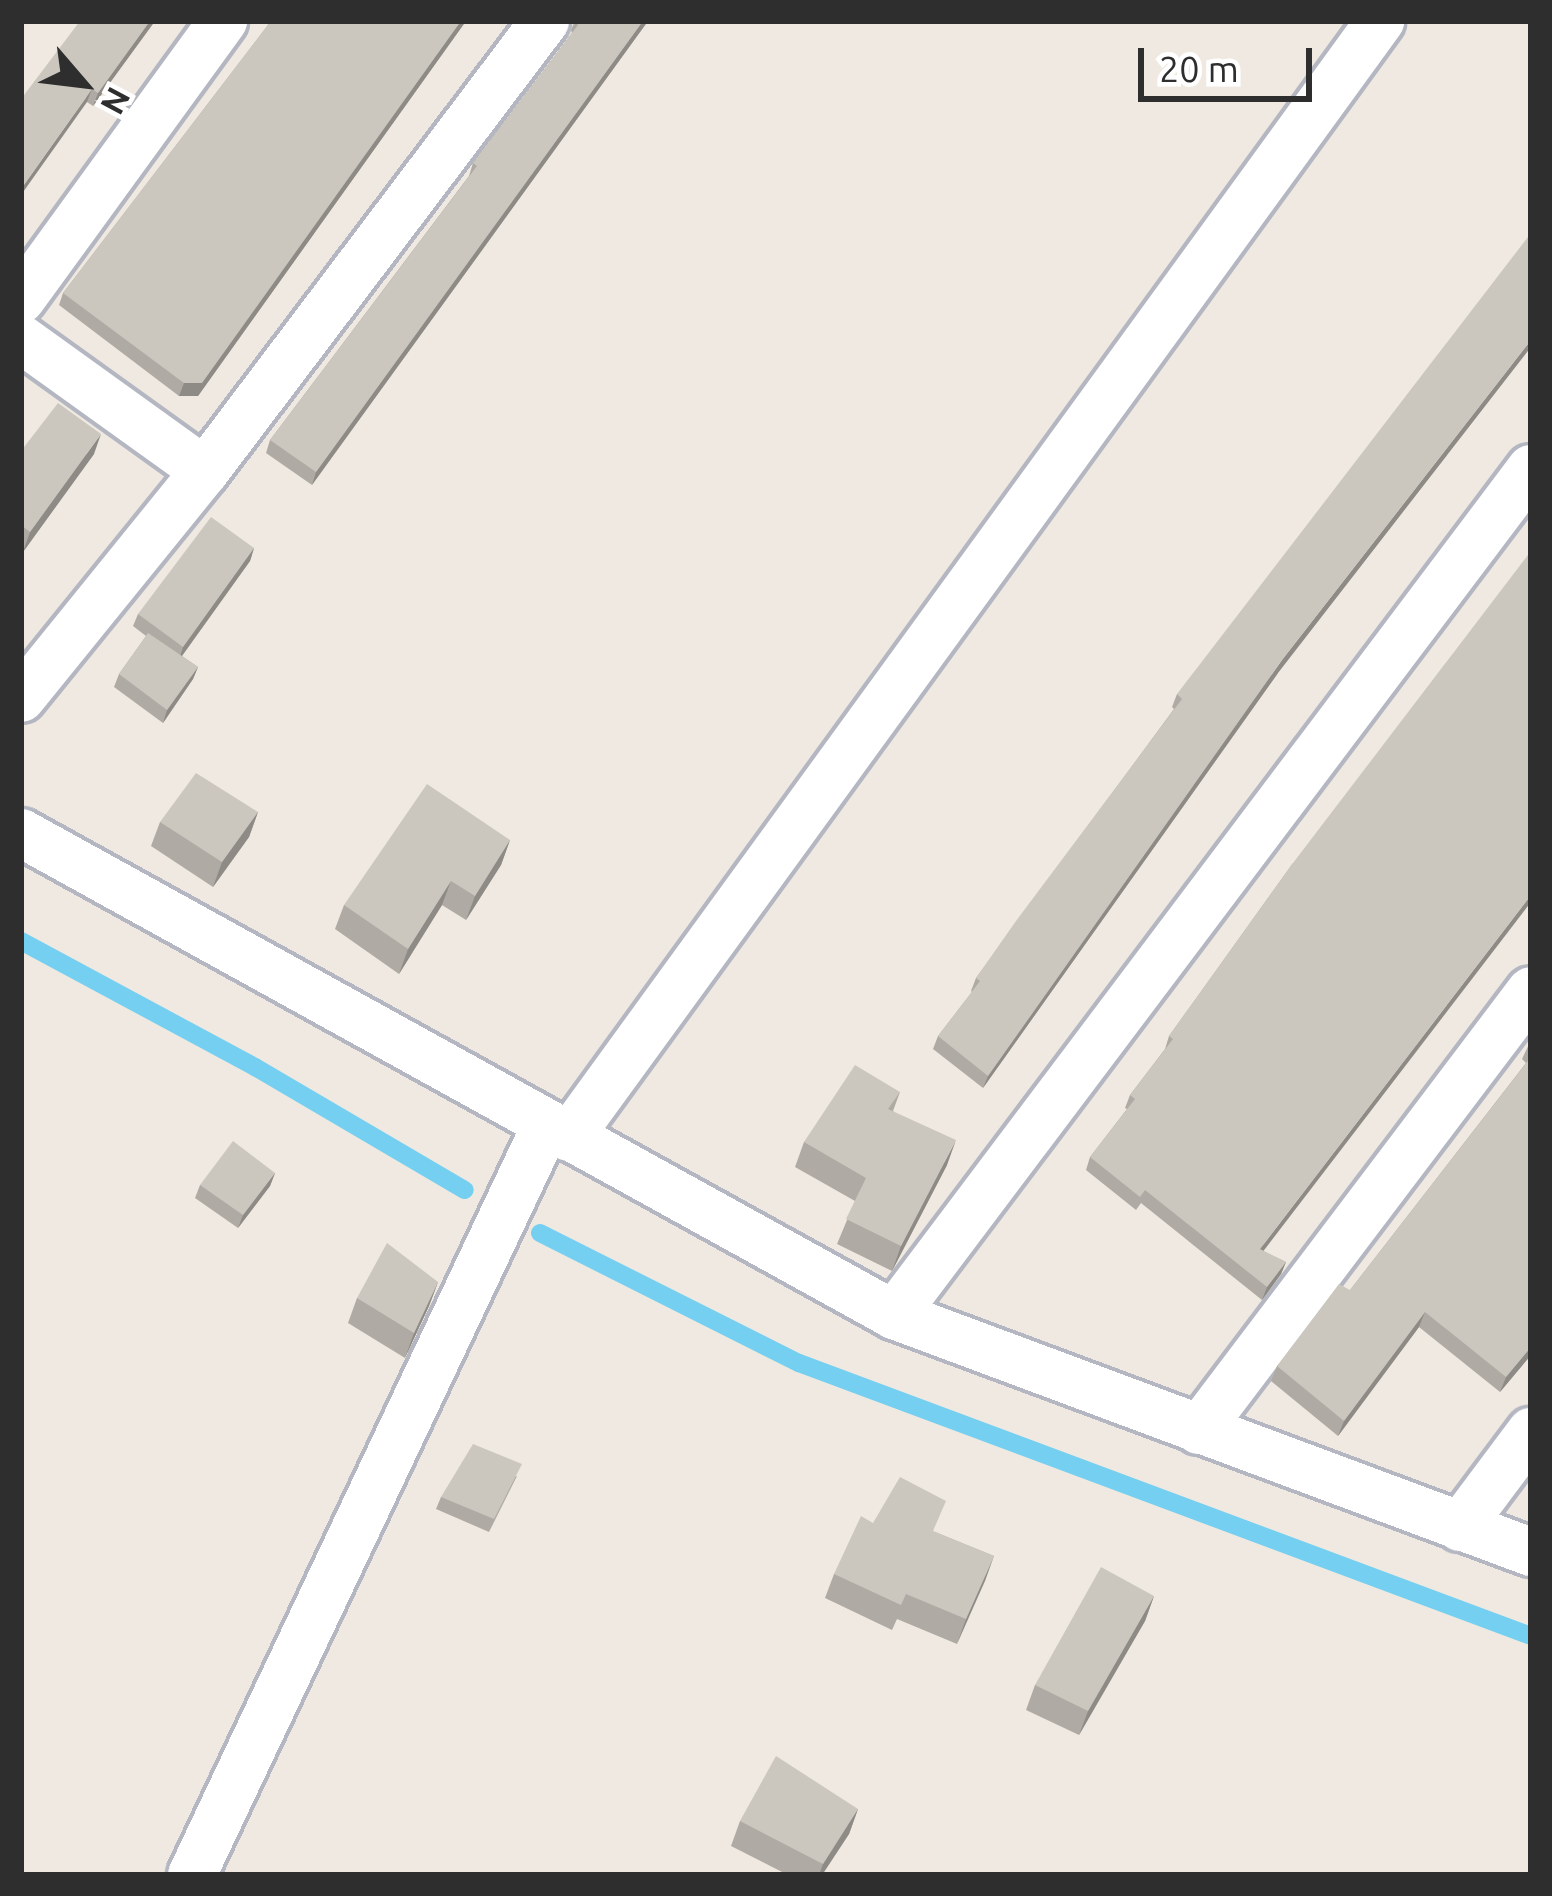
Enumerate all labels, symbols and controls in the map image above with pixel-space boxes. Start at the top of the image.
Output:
north arrow [24,24,144,144]
scale bar [1144,24,1318,98]
text: 20 m [1159,48,1239,89]
text: N [94,82,138,121]

